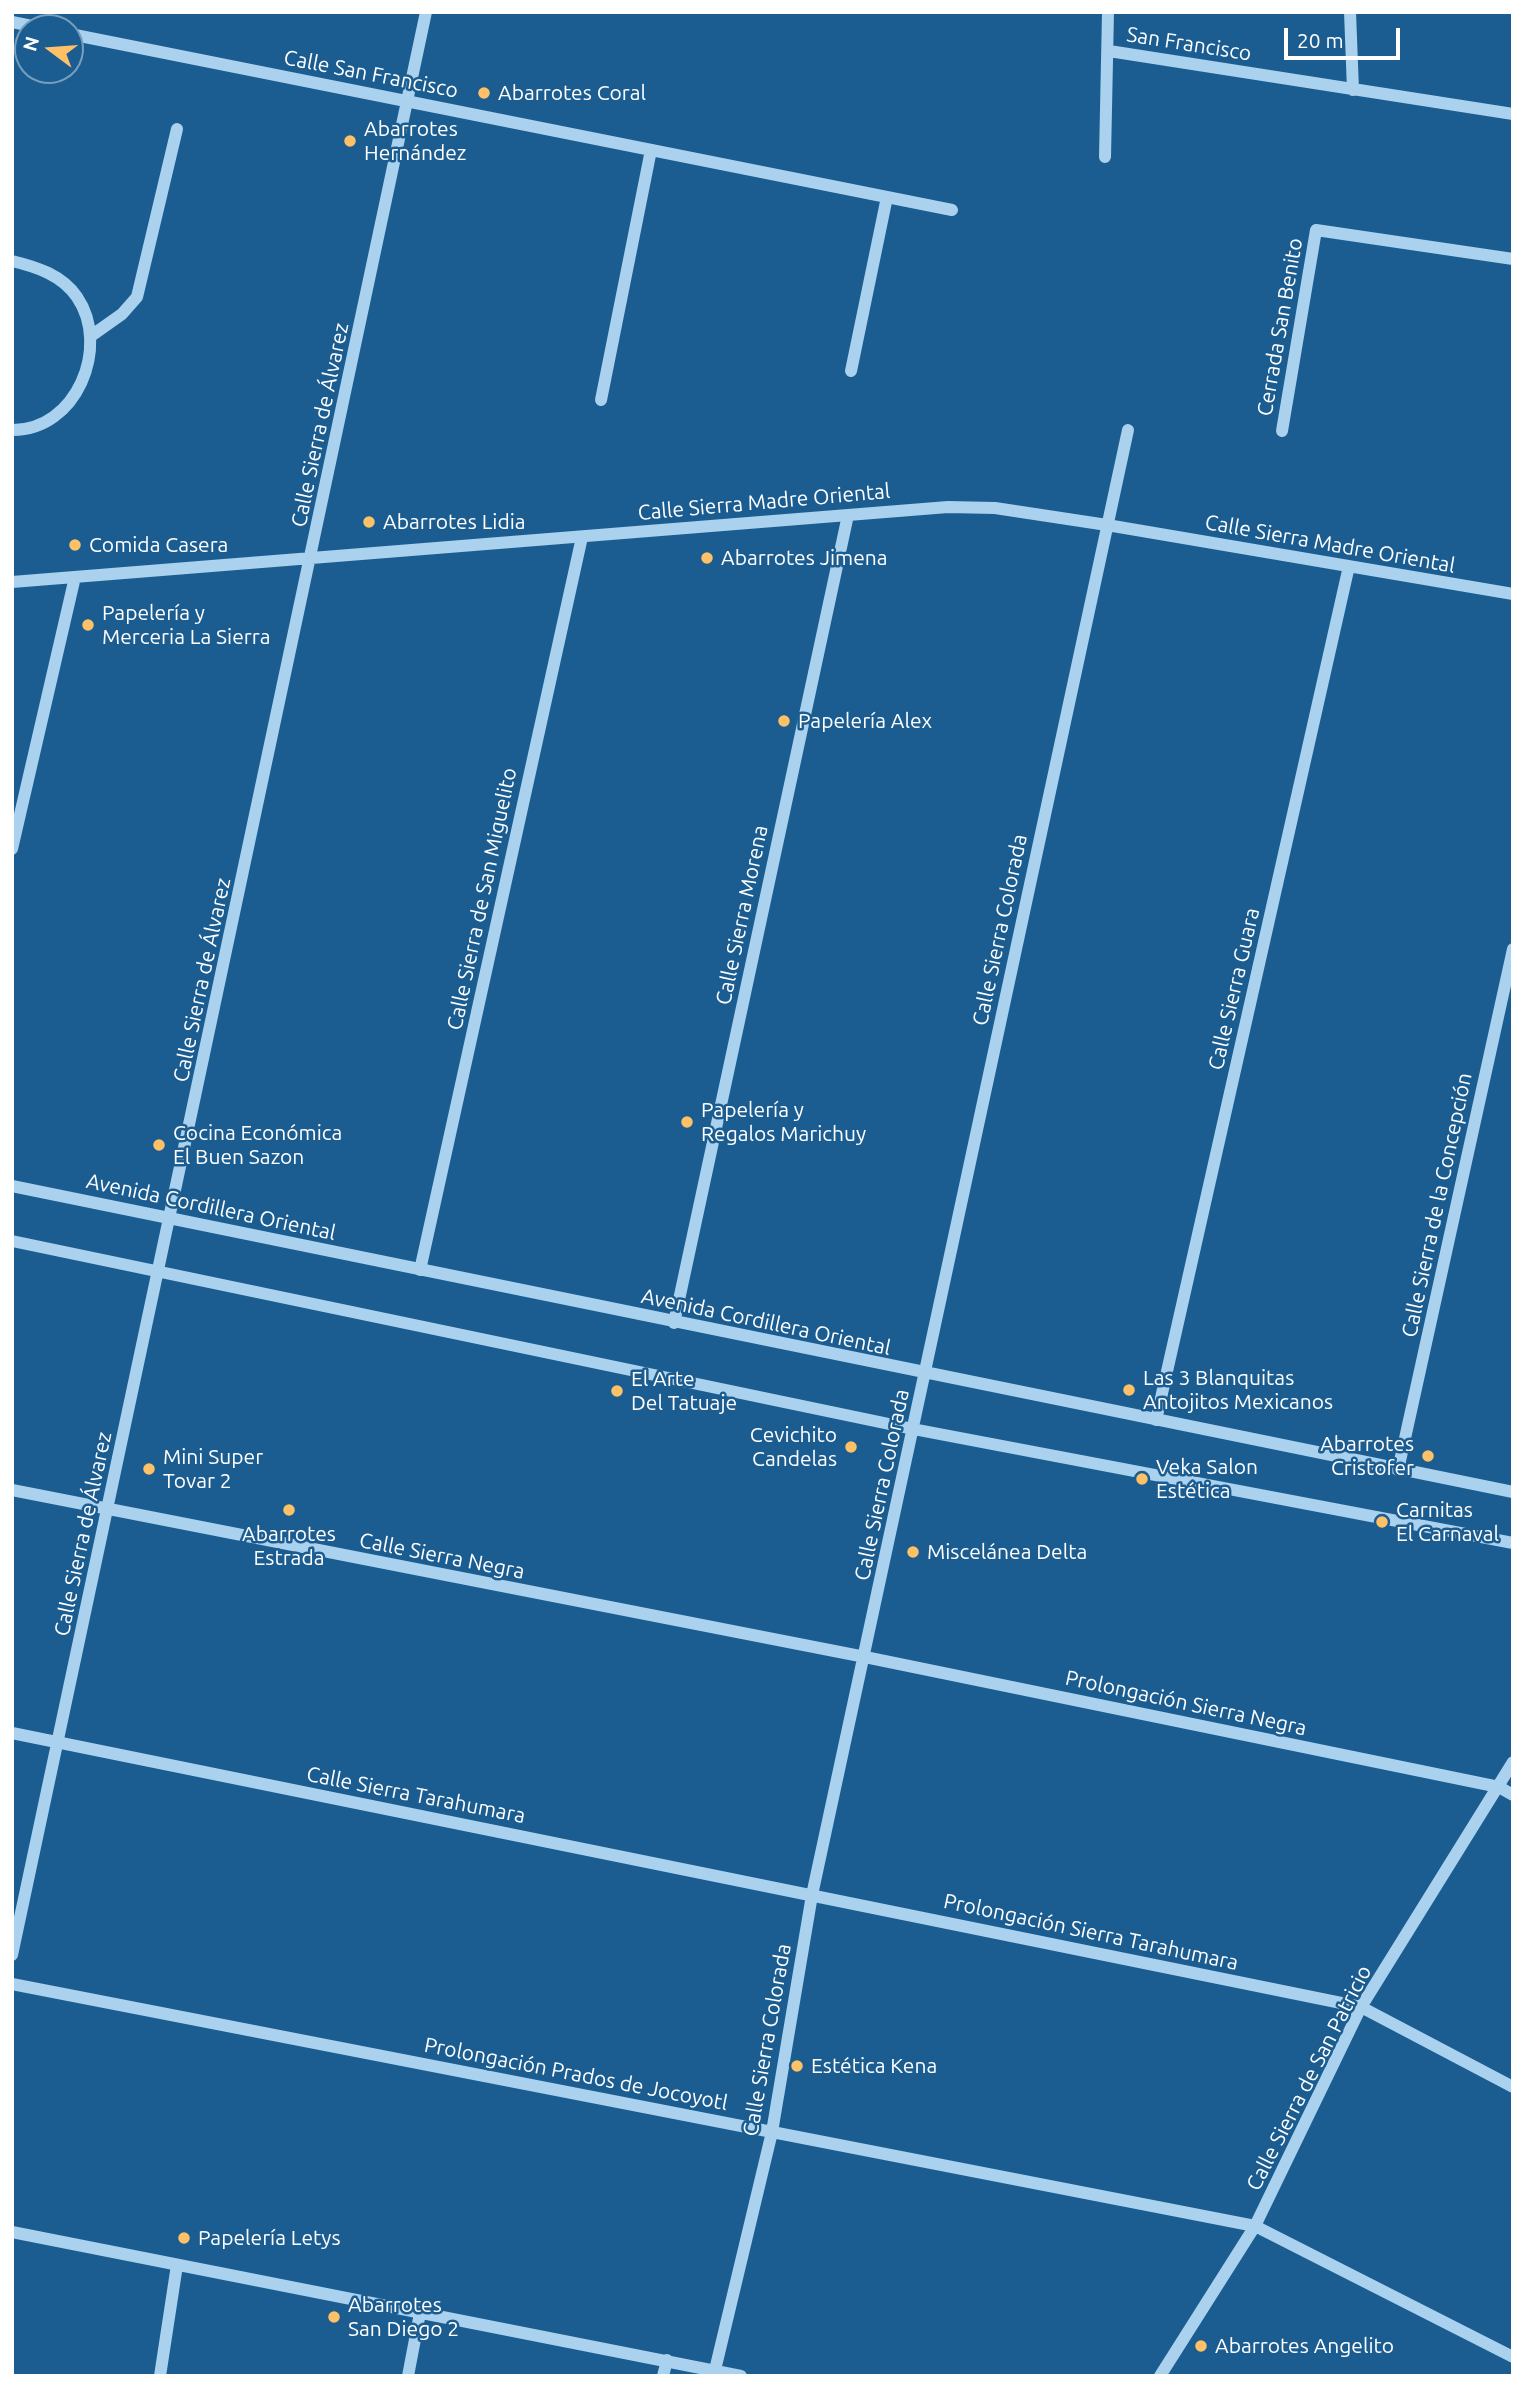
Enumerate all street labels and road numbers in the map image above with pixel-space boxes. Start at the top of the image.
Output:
street label: San Francisco [1125,22,1253,66]
street label: Calle San Francisco [282,45,460,103]
street label: Cerrada San Benito [1252,236,1308,418]
street label: Calle Sierra de Álvarez [286,320,354,530]
street label: Calle Sierra Madre Oriental [637,478,891,526]
street label: Calle Sierra Madre Oriental [1203,510,1457,578]
street label: Calle Sierra de San Miguelito [442,765,522,1033]
street label: Calle Sierra Morena [711,823,773,1007]
street label: Calle Sierra Colorada [967,832,1033,1028]
street label: Calle Sierra de Álvarez [168,875,236,1085]
street label: Calle Sierra Guara [1203,905,1265,1073]
street label: Calle Sierra de la Concepción [1397,1070,1477,1340]
street label: Avenida Cordillera Oriental [84,1168,338,1246]
street label: Avenida Cordillera Oriental [639,1283,893,1361]
street label: Calle Sierra Colorada [849,1387,915,1583]
street label: Calle Sierra de Álvarez [49,1429,117,1639]
street label: Calle Sierra Negra [357,1528,527,1584]
street label: Prolongación Sierra Negra [1063,1665,1309,1741]
street label: Calle Sierra Tarahumara [304,1761,528,1829]
street label: Prolongación Sierra Tarahumara [941,1888,1241,1976]
street label: Calle Sierra Colorada [738,1942,796,2138]
street label: Calle Sierra de San Patricio [1241,1961,1377,2195]
street label: Prolongación Prados de Jocoyotl [422,2032,730,2116]

